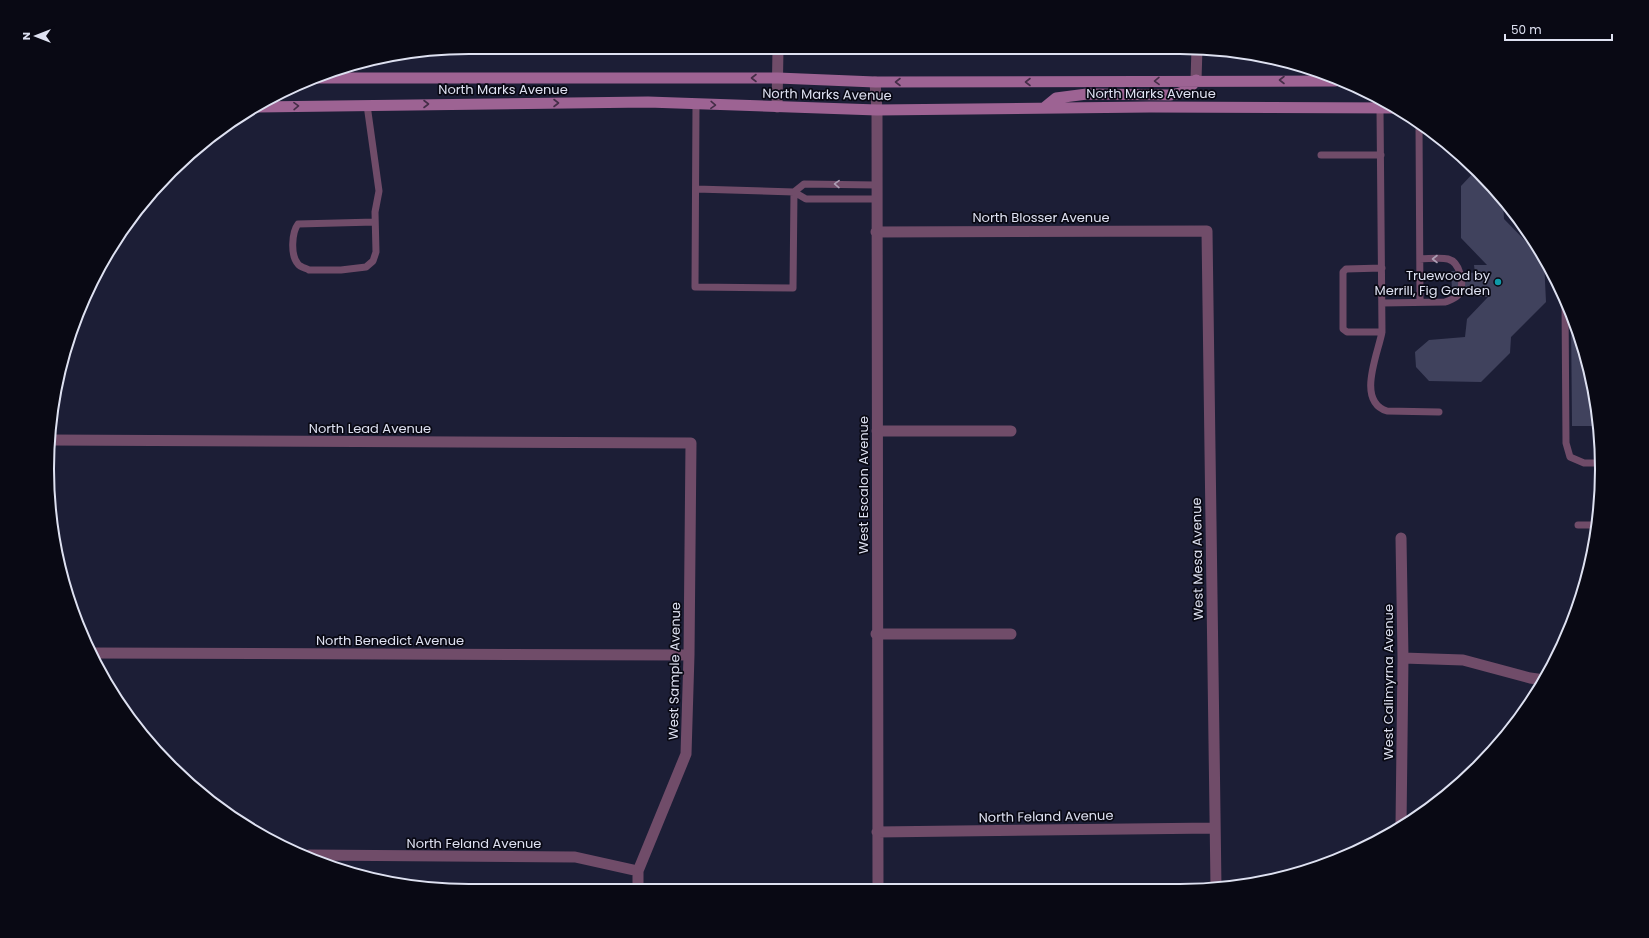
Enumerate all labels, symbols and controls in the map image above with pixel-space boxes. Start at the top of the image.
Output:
north arrow [16,16,56,56]
scale bar [1505,16,1612,42]
text: 50 m [1511,21,1542,38]
text: N [18,32,34,40]
one-way arrow [751,74,757,82]
one-way arrow [1154,76,1160,85]
one-way arrow [1279,76,1285,84]
one-way arrow [895,78,901,86]
one-way arrow [1025,78,1031,86]
street label: North Marks Avenue [438,80,568,99]
street label: North Marks Avenue [762,84,892,105]
street label: North Marks Avenue [1086,84,1216,103]
one-way arrow [553,99,559,107]
one-way arrow [423,100,429,108]
one-way arrow [710,101,716,109]
one-way arrow [293,102,299,110]
one-way arrow [834,180,840,188]
street label: North Blosser Avenue [972,208,1110,227]
one-way arrow [1432,255,1438,263]
place label: Truewood by Merrill, Fig Garden [1374,266,1491,300]
marker: Truewood by Merrill, Fig Garden [1493,277,1503,287]
street label: West Escalon Avenue [854,416,873,554]
street label: North Lead Avenue [309,419,431,438]
street label: West Mesa Avenue [1187,497,1208,621]
street label: West Sample Avenue [664,602,685,740]
street label: West Calimyrna Avenue [1379,604,1398,760]
street label: North Benedict Avenue [316,631,464,650]
street label: North Feland Avenue [978,806,1114,827]
street label: North Feland Avenue [407,834,541,853]

